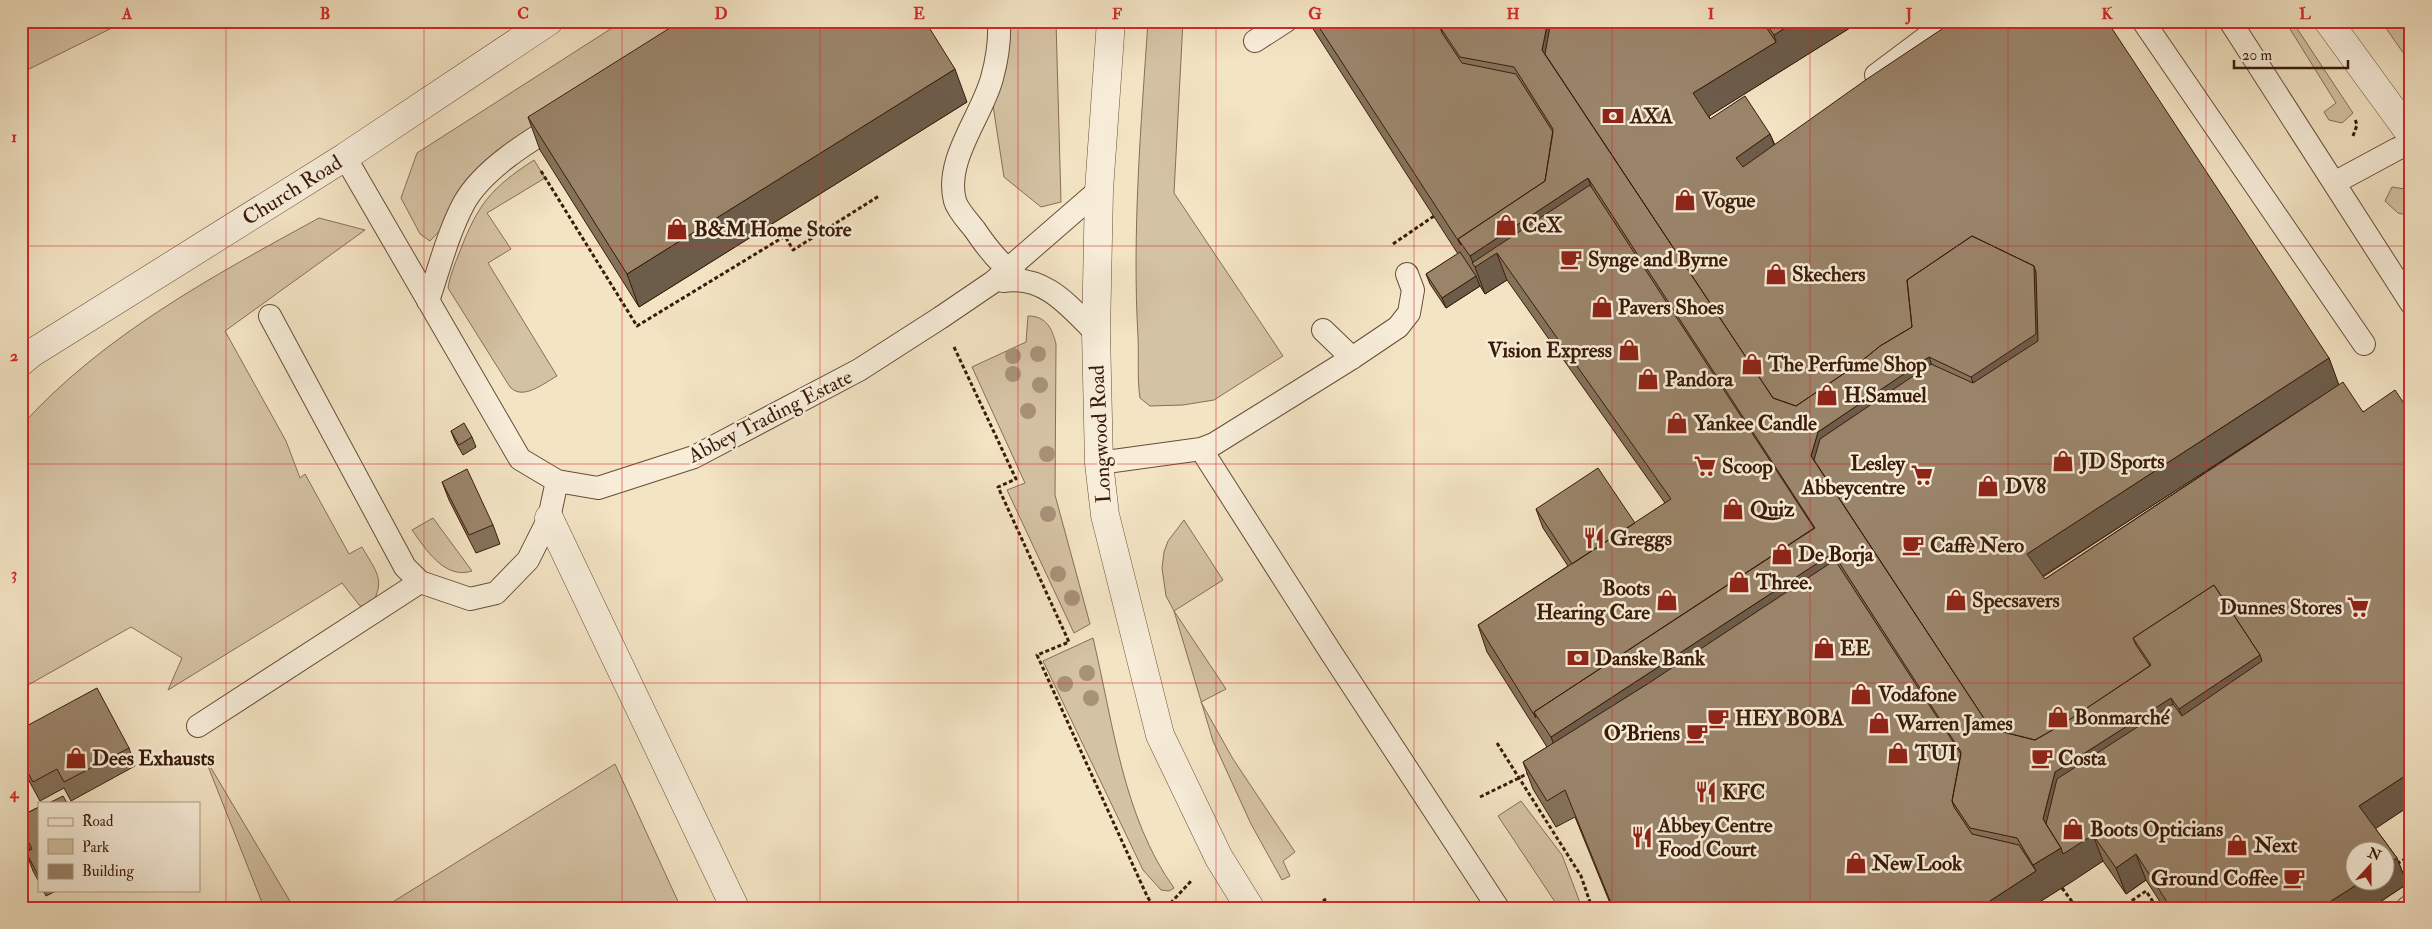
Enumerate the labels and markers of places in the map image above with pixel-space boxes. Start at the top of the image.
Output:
bank icon: AXA [1600,103,1626,129]
place label: AXA [1629,103,1674,130]
shop icon: Vogue [1672,187,1698,213]
place label: Vogue [1701,187,1756,214]
shop icon: CeX [1493,212,1519,238]
place label: CeX [1522,212,1563,239]
shop icon: B&M Home Store [664,216,690,242]
place label: B&M Home Store [694,216,852,243]
cafe icon: Synge and Byrne [1558,246,1584,272]
place label: Synge and Byrne [1588,246,1728,273]
shop icon: Skechers [1763,261,1789,287]
place label: Skechers [1792,261,1865,288]
shop icon: Pavers Shoes [1589,294,1615,320]
place label: Pavers Shoes [1618,294,1724,321]
place label: Vision Express [1487,337,1612,364]
shop icon: Vision Express [1616,337,1642,363]
shop icon: The Perfume Shop [1739,351,1765,377]
place label: The Perfume Shop [1767,351,1927,378]
shop icon: Pandora [1635,366,1661,392]
place label: Pandora [1665,366,1734,393]
shop icon: H.Samuel [1814,382,1840,408]
place label: H.Samuel [1844,382,1927,409]
shop icon: Yankee Candle [1664,410,1690,436]
place label: Yankee Candle [1693,410,1817,437]
shop icon: JD Sports [2050,448,2076,474]
place label: JD Sports [2079,448,2164,475]
place label: Lesley Abbeycentre [1801,450,1906,501]
supermarket icon: Scoop [1692,453,1718,479]
place label: Scoop [1722,453,1773,480]
supermarket icon: Lesley Abbeycentre [1909,462,1935,488]
shop icon: DV8 [1975,473,2001,499]
place label: DV8 [2005,473,2046,500]
shop icon: Quiz [1720,496,1746,522]
place label: Quiz [1750,496,1795,523]
restaurant icon: Greggs [1581,525,1607,551]
place label: Greggs [1610,525,1672,552]
cafe icon: Caffè Nero [1900,532,1926,558]
place label: Caffè Nero [1930,532,2024,559]
shop icon: De Borja [1769,541,1795,567]
place label: De Borja [1798,541,1875,568]
shop icon: Three. [1726,569,1752,595]
place label: Three. [1755,569,1812,596]
place label: Boots Hearing Care [1536,575,1650,626]
shop icon: Boots Hearing Care [1654,587,1680,613]
shop icon: Specsavers [1943,587,1969,613]
place label: Specsavers [1972,587,2060,614]
place label: Dunnes Stores [2220,594,2342,621]
supermarket icon: Dunnes Stores [2345,594,2371,620]
shop icon: EE [1811,635,1837,661]
place label: EE [1840,635,1870,662]
bank icon: Danske Bank [1565,645,1591,671]
place label: Danske Bank [1595,645,1706,672]
shop icon: Vodafone [1848,681,1874,707]
place label: Vodafone [1877,681,1957,708]
shop icon: Bonmarché [2045,704,2071,730]
place label: Bonmarché [2074,704,2171,731]
cafe icon: HEY BOBA [1705,705,1731,731]
place label: HEY BOBA [1735,705,1845,732]
shop icon: Warren James [1866,710,1892,736]
place label: Warren James [1895,710,2013,737]
place label: O'Briens [1604,720,1680,747]
cafe icon: O'Briens [1684,720,1710,746]
shop icon: TUI [1885,740,1911,766]
place label: TUI [1914,740,1957,767]
shop icon: Dees Exhausts [63,745,89,771]
place label: Dees Exhausts [92,745,214,772]
cafe icon: Costa [2029,745,2055,771]
place label: Costa [2058,745,2107,772]
restaurant icon: KFC [1693,779,1719,805]
place label: KFC [1722,779,1765,806]
place label: Abbey Centre Food Court [1657,812,1773,863]
shop icon: Boots Opticians [2060,816,2086,842]
place label: Boots Opticians [2090,816,2223,843]
restaurant icon: Abbey Centre Food Court [1629,824,1655,850]
shop icon: Next [2224,832,2250,858]
place label: Next [2253,832,2297,859]
shop icon: New Look [1843,850,1869,876]
place label: New Look [1871,850,1963,877]
place label: Ground Coffee [2151,865,2278,892]
cafe icon: Ground Coffee [2281,865,2307,891]

